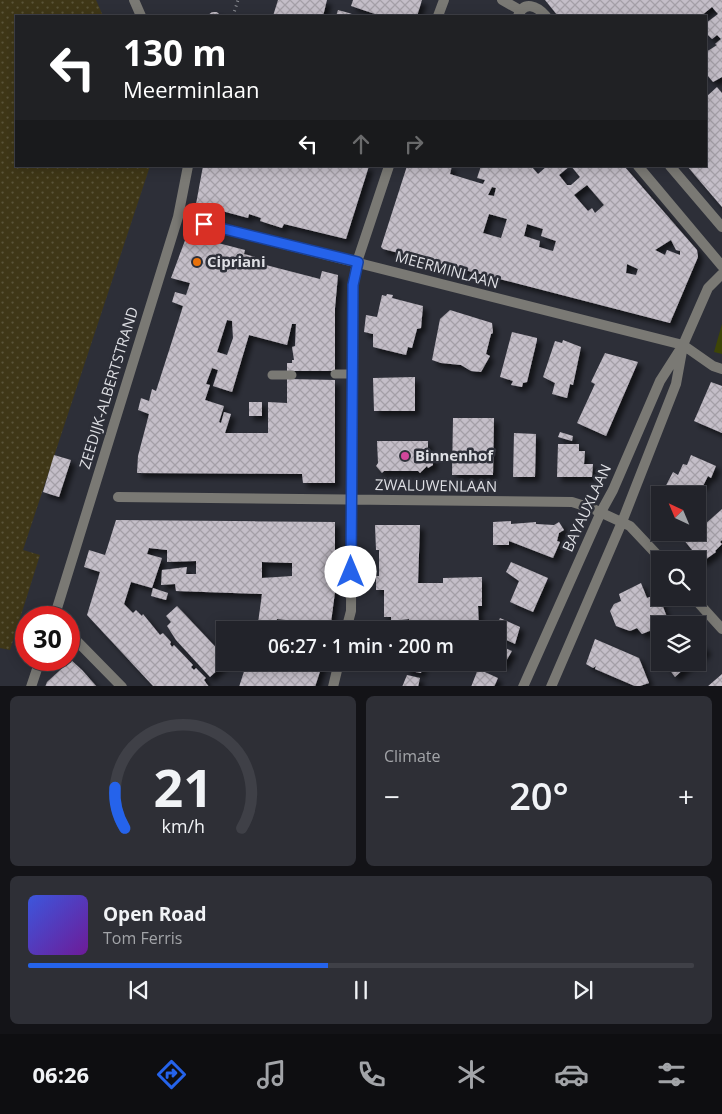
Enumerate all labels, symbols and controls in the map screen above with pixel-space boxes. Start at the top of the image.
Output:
text: 130 m [123,29,227,76]
icon: left [40,35,105,100]
text: Meerminlaan [123,74,259,104]
icon: left [294,130,322,158]
icon: ahead [347,130,375,158]
icon: right [400,130,428,158]
pin [183,203,225,245]
icon: arrive [190,210,218,238]
street label: MEERMINLAAN [393,246,501,292]
place label: Cipriani [207,251,266,271]
marker: Cipriani [191,256,203,268]
street label: ZEEDIJK-ALBERTSTRAND [74,304,142,471]
place label: Binnenhof [415,445,494,465]
marker: Binnenhof [399,450,411,462]
street label: BAYAUXLAAN [557,460,615,555]
street label: ZWALUWENLAAN [375,474,497,496]
north arrow [651,486,706,541]
map controls [651,486,706,671]
position arrow [324,545,376,597]
button: search [651,551,706,606]
speed limit sign: 30 [15,606,80,671]
button: layers [651,616,706,671]
text: 06:27 · 1 min · 200 m [268,633,454,659]
text: Climate [384,745,441,767]
text: 21 [153,751,213,822]
text: 20° [509,769,569,821]
text: − [384,777,400,815]
text: + [678,777,694,815]
text: km/h [161,814,205,838]
text: Open Road [103,901,207,927]
text: Tom Ferris [103,927,182,949]
icon: previous [125,976,153,1004]
icon: pause [347,976,375,1004]
icon: next [569,976,597,1004]
icon: directions [154,1057,189,1092]
icon: music [254,1057,289,1092]
icon: phone [354,1057,389,1092]
icon: climate [454,1057,489,1092]
icon: car [554,1057,589,1092]
icon: filters [654,1057,689,1092]
text: 06:26 [33,1059,89,1089]

